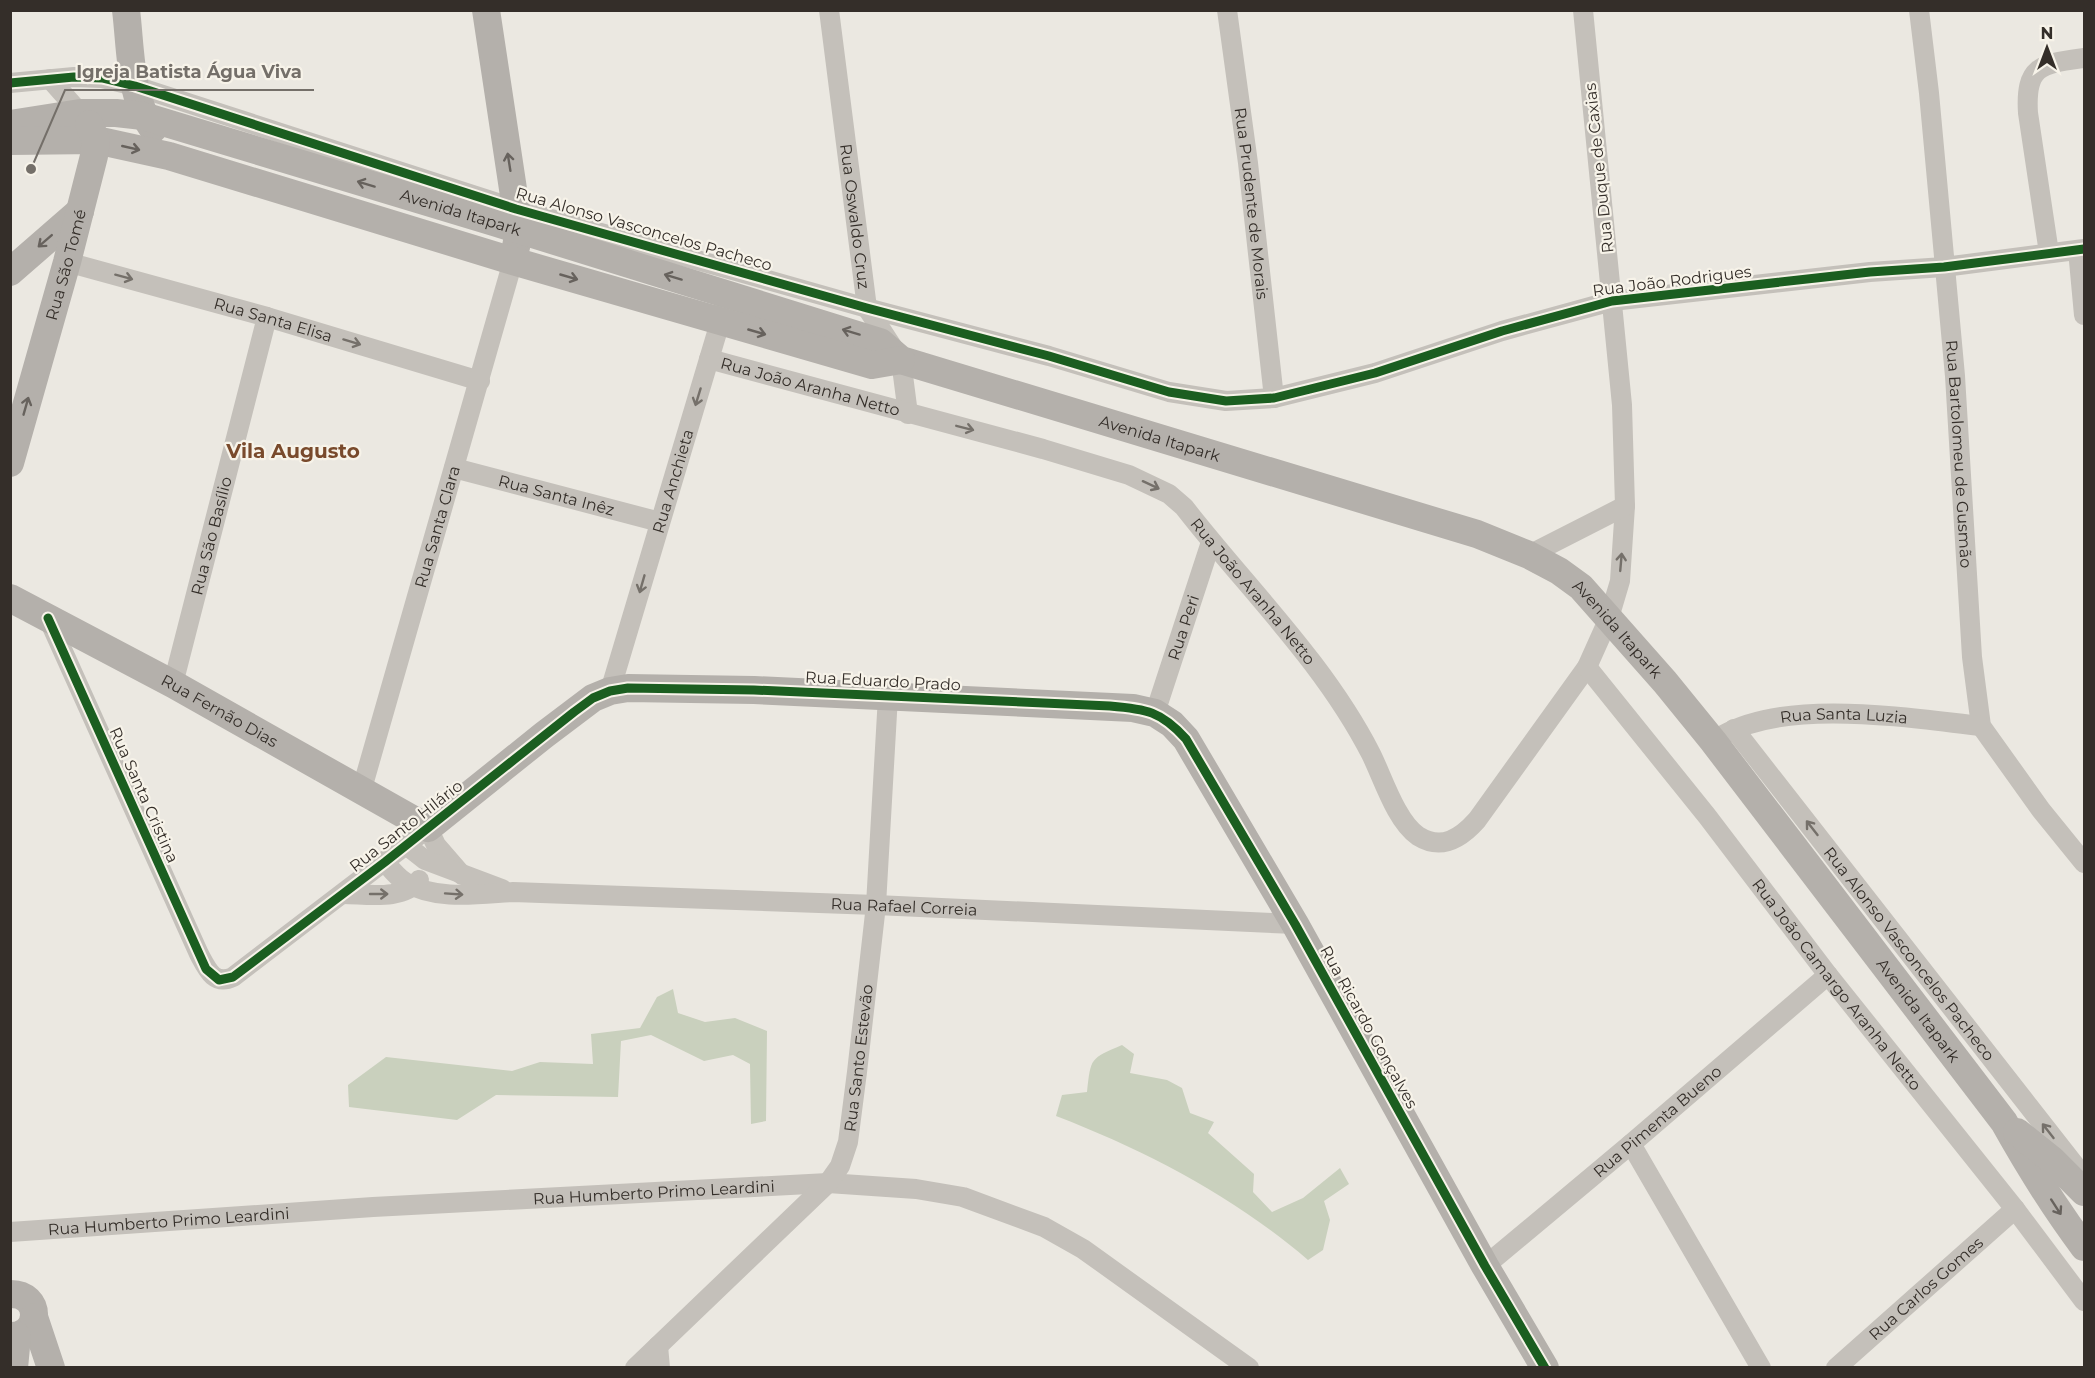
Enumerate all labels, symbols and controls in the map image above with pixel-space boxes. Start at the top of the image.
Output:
north arrow [2017,18,2077,78]
text: N [2041,24,2053,43]
callout: Igreja Batista Água Viva [65,54,314,90]
text: Igreja Batista Água Viva [76,61,302,83]
street label: Rua Duque de Caxias [1581,82,1617,254]
street label: Rua Prudente de Morais [1231,106,1273,301]
one-way arrow [122,142,141,154]
street label: Rua Oswaldo Cruz [837,142,874,290]
one-way arrow [504,152,515,172]
one-way arrow [357,177,376,188]
street label: Rua Alonso Vasconcelos Pacheco [514,183,774,275]
street label: Avenida Itapark [398,185,524,240]
street label: Rua São Tomé [41,207,90,323]
one-way arrow [38,234,53,248]
street label: Rua João Rodrigues [1592,262,1753,300]
one-way arrow [664,271,683,282]
one-way arrow [114,272,133,284]
one-way arrow [559,272,578,283]
street label: Rua Santa Elisa [212,293,335,346]
one-way arrow [747,326,766,338]
one-way arrow [842,326,861,337]
one-way arrow [342,337,361,348]
street label: Rua Bartolomeu de Gusmão [1942,339,1976,569]
street label: Rua João Aranha Netto [719,353,902,420]
one-way arrow [692,387,703,406]
one-way arrow [21,397,32,416]
street label: Avenida Itapark [1097,411,1223,466]
one-way arrow [955,423,974,435]
street label: Rua Anchieta [648,427,697,535]
district label: Vila Augusto [225,439,360,463]
street label: Rua Santa Clara [410,463,463,590]
street label: Rua Santa Inêz [496,471,617,519]
street label: Rua São Basílio [187,474,235,597]
one-way arrow [1142,480,1160,492]
street label: Rua João Aranha Netto [1187,514,1320,668]
one-way arrow [1616,553,1627,573]
one-way arrow [636,574,647,593]
street label: Avenida Itapark [1570,575,1667,682]
street label: Rua Peri [1163,592,1203,663]
street label: Rua Eduardo Prado [805,667,961,695]
street label: Rua Fernão Dias [158,670,282,751]
street label: Rua Santa Luzia [1779,704,1909,727]
street label: Rua Santa Cristina [105,724,183,866]
street label: Rua Santo Hilário [346,776,466,876]
one-way arrow [1805,821,1818,837]
street label: Rua Alonso Vasconcelos Pacheco [1820,843,1999,1064]
street label: Rua João Camargo Aranha Netto [1748,875,1926,1094]
one-way arrow [369,888,389,900]
one-way arrow [444,888,464,899]
street label: Rua Rafael Correia [830,894,978,919]
street label: Rua Ricardo Gonçalves [1316,942,1422,1112]
street label: Avenida Itapark [1873,954,1964,1066]
street label: Rua Santo Estevão [840,983,876,1133]
street label: Rua Pimenta Bueno [1589,1061,1725,1181]
one-way arrow [2042,1123,2055,1139]
street label: Rua Humberto Primo Leardini [532,1176,775,1208]
one-way arrow [2050,1199,2062,1215]
street label: Rua Humberto Primo Leardini [47,1203,290,1239]
street label: Rua Carlos Gomes [1865,1233,1987,1344]

